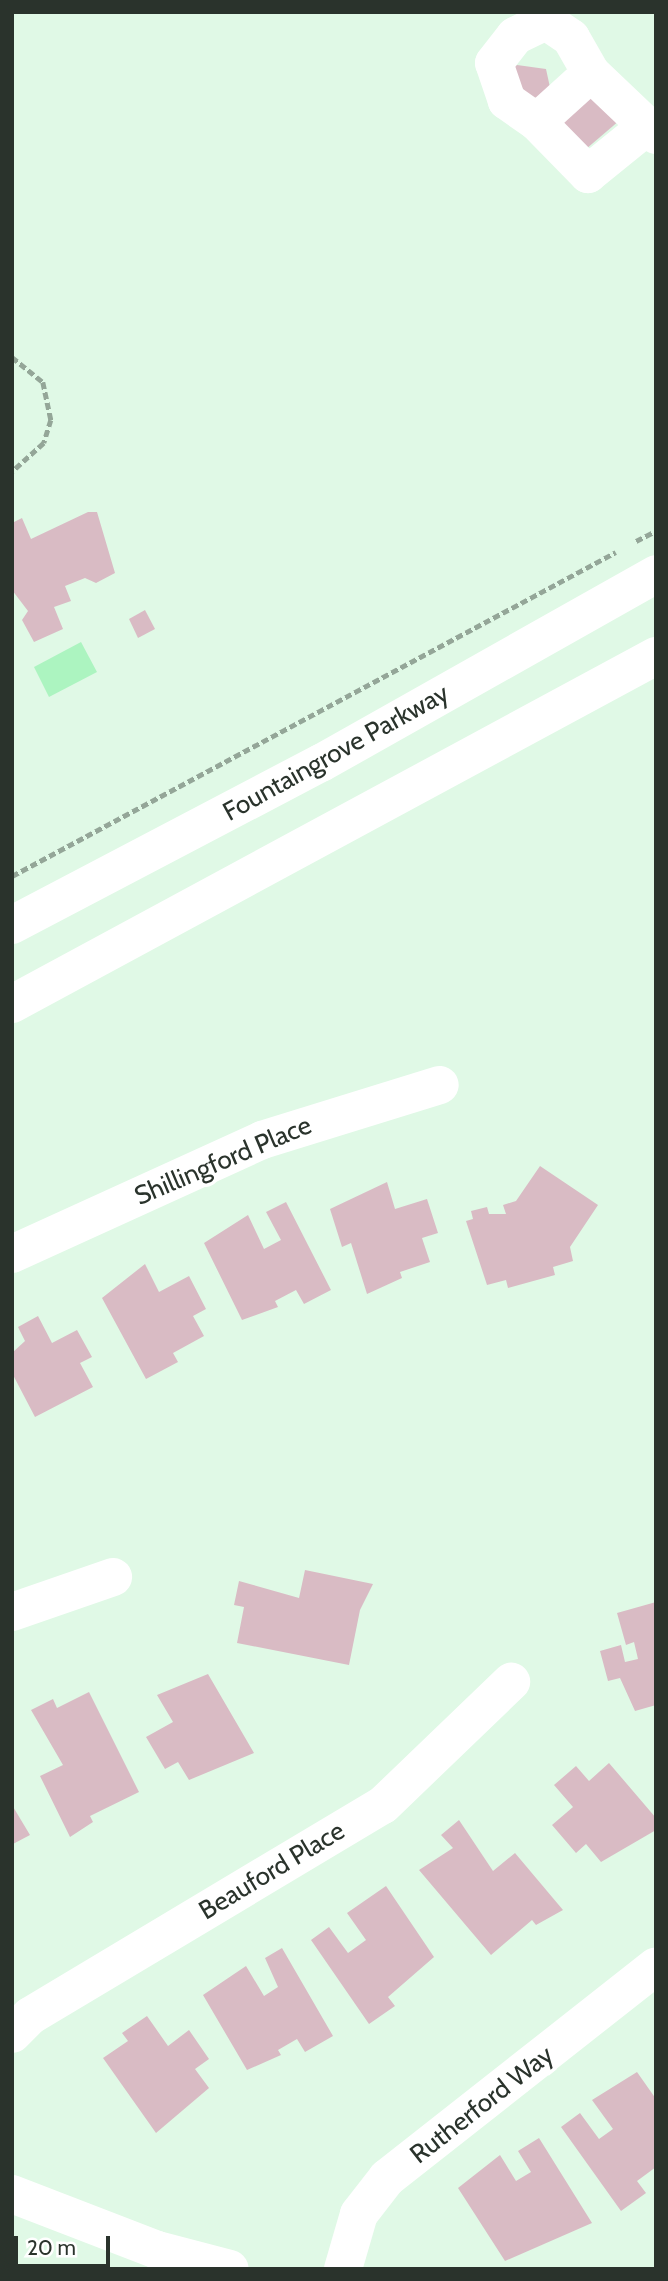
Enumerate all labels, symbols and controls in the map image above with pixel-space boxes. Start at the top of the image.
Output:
street label: Fountaingrove Parkway [218,678,454,828]
street label: Shillingford Place [130,1110,316,1212]
street label: Beauford Place [194,1815,350,1927]
street label: Rutherford Way [404,2040,560,2170]
scale bar [18,2222,114,2266]
text: 20 m [27,2235,76,2260]

